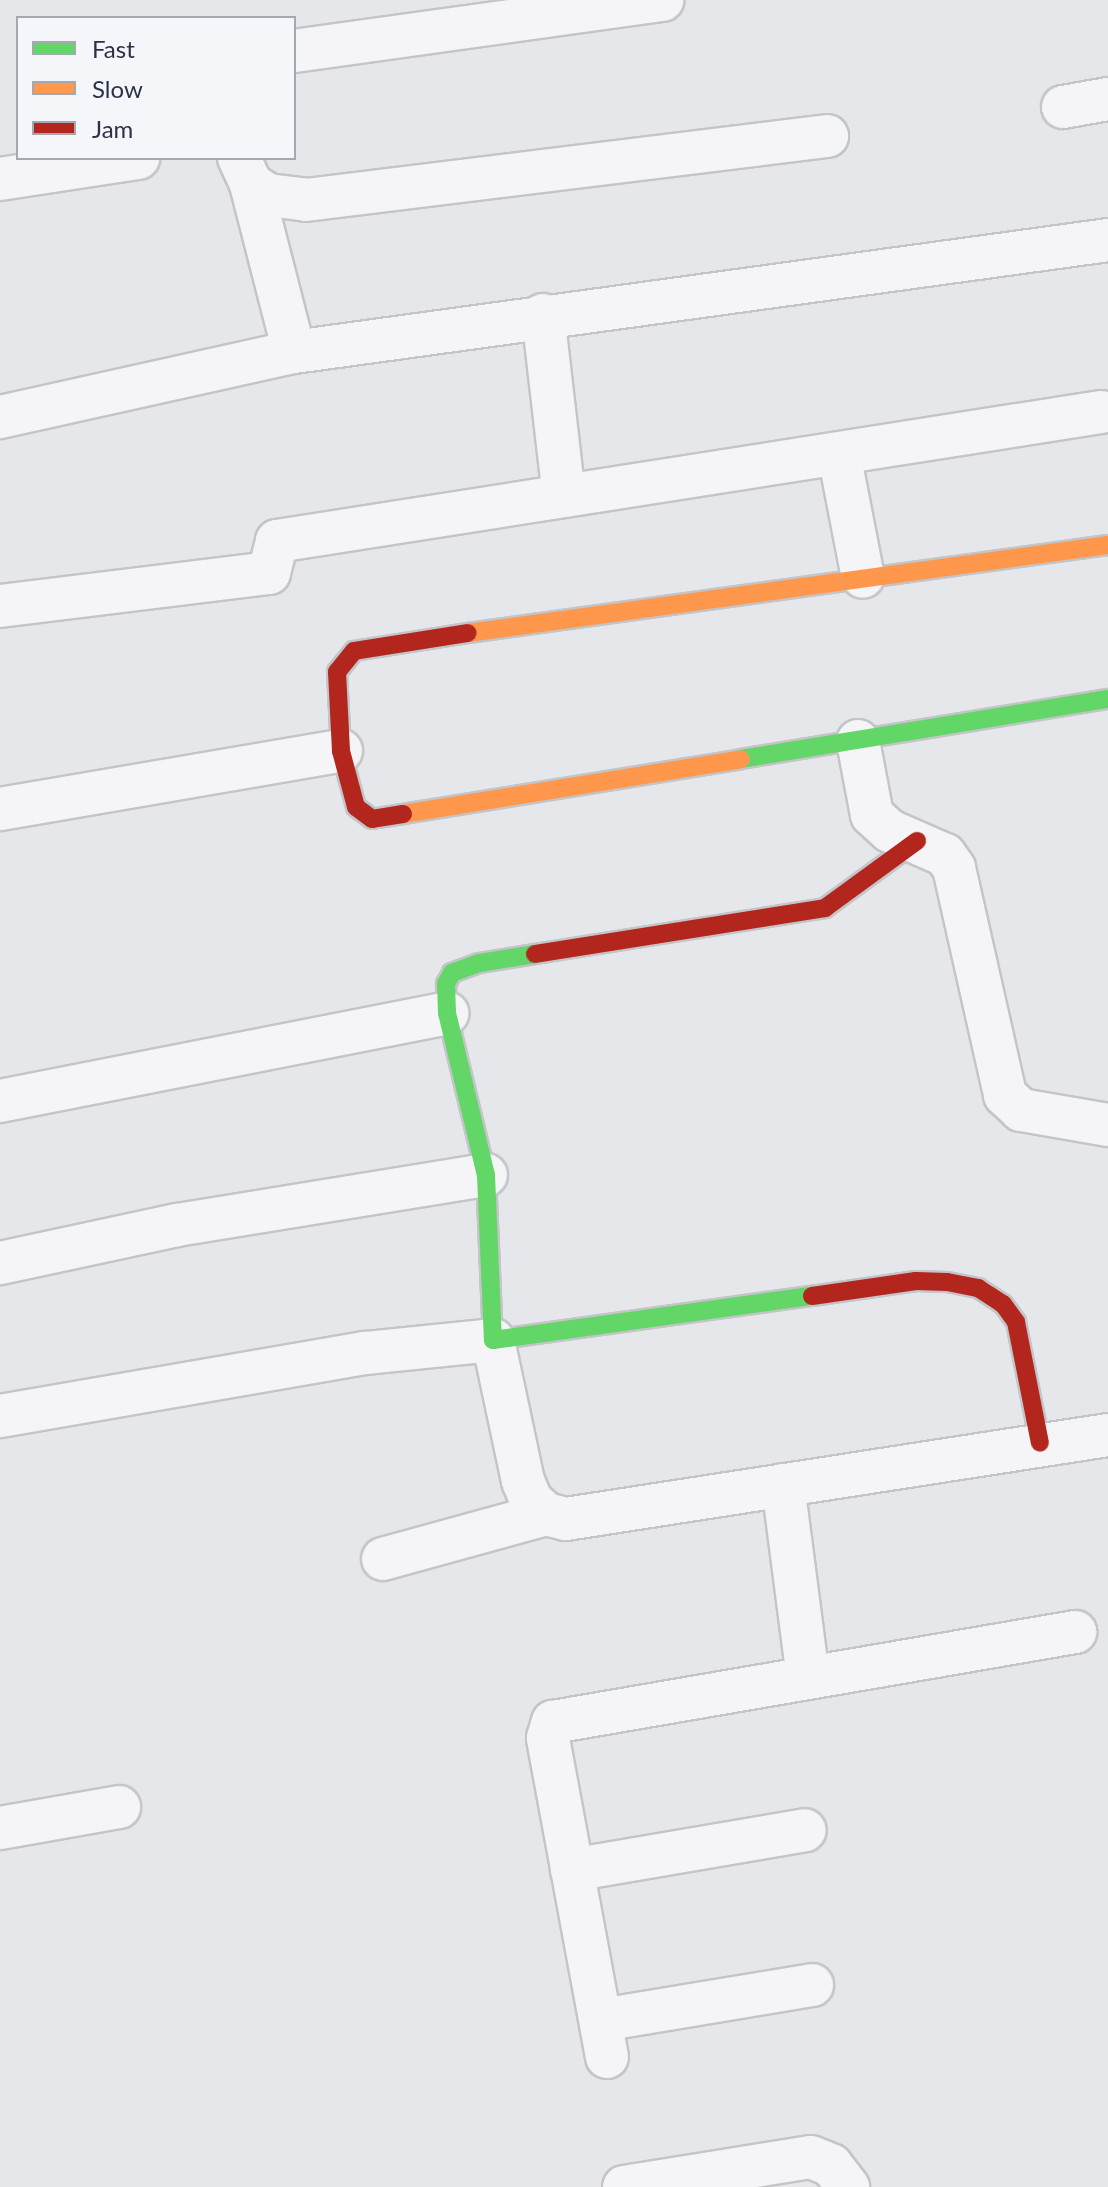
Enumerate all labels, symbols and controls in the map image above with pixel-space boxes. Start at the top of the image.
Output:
legend [16,16,296,160]
text: Fast [92,34,135,63]
text: Slow [92,74,143,103]
text: Jam [92,114,133,143]

